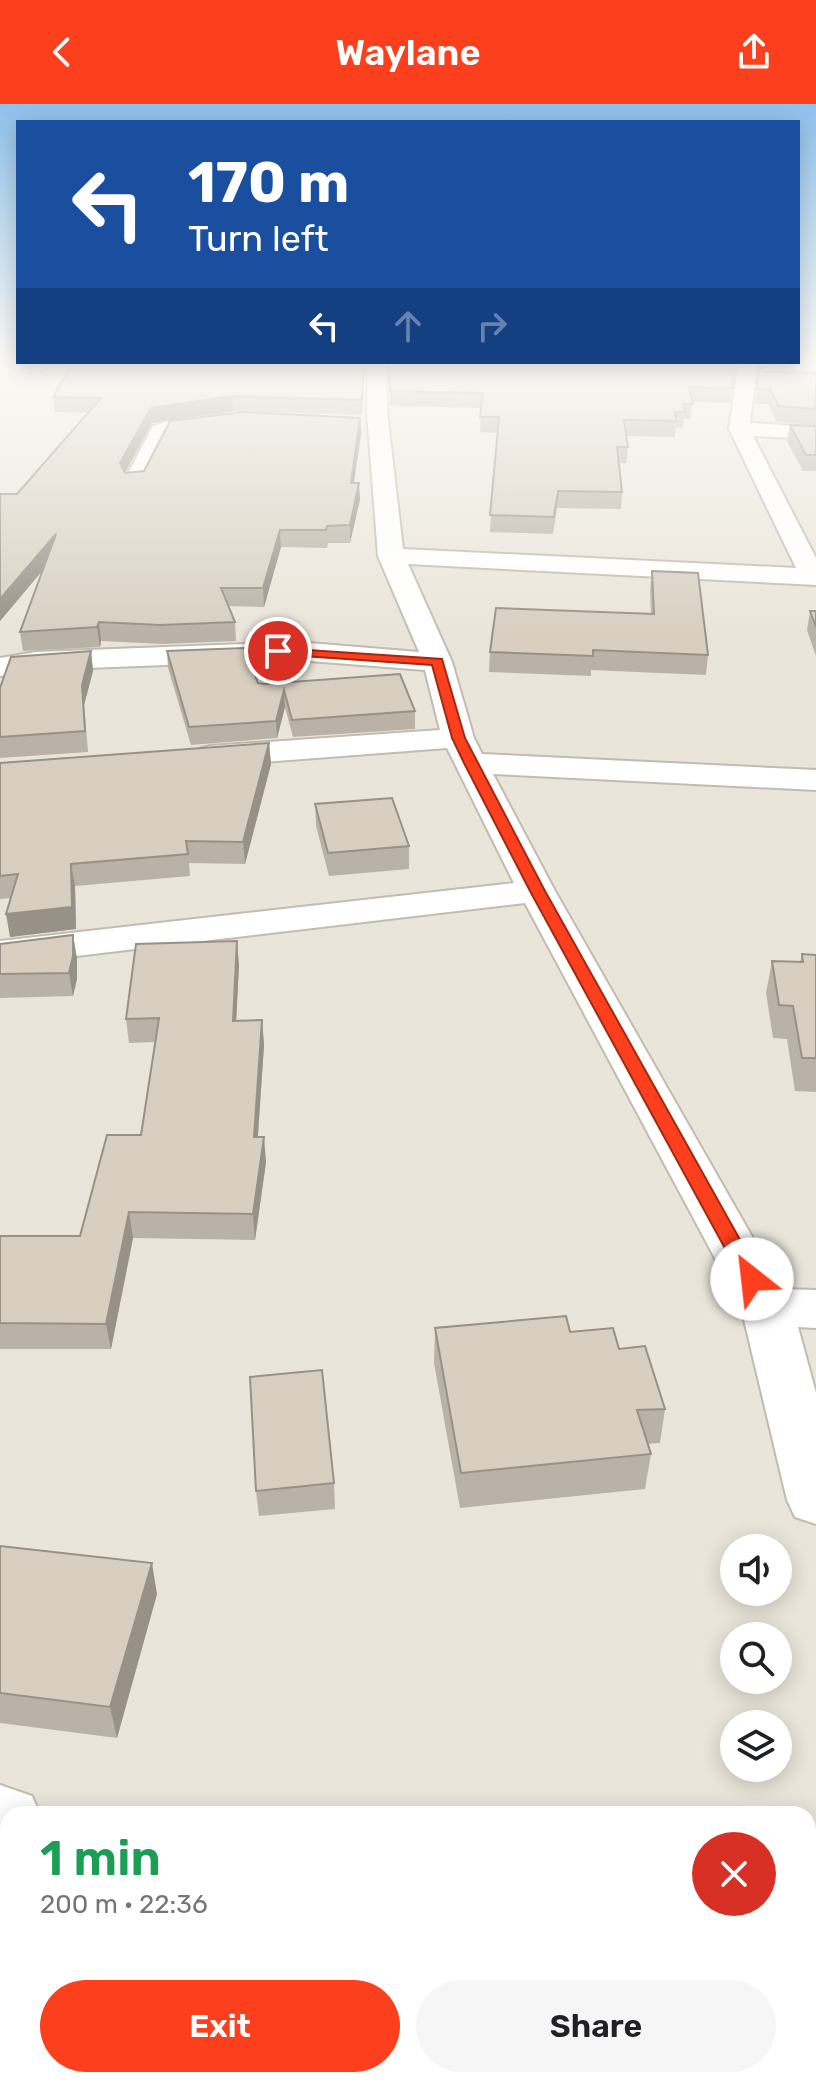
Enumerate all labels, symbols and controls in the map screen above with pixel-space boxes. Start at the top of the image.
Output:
icon: back [40,30,84,74]
icon: share [732,30,776,74]
text: Waylane [336,31,480,74]
text: 170 m [188,150,349,216]
icon: left [56,152,160,256]
text: Turn left [188,217,329,260]
icon: left [302,304,346,348]
icon: ahead [386,304,430,348]
icon: right [470,304,514,348]
pin [244,617,312,685]
icon: arrive [256,629,300,673]
position arrow [710,1237,794,1321]
map controls [720,1534,792,1782]
button: sound [720,1534,792,1606]
button: search [720,1622,792,1694]
button: layers [720,1710,792,1782]
text: 1 min [40,1830,161,1887]
button: close [692,1832,776,1916]
text: 200 m · 22:36 [40,1889,208,1920]
button: Exit [40,1980,400,2072]
button: Share [416,1980,776,2072]

